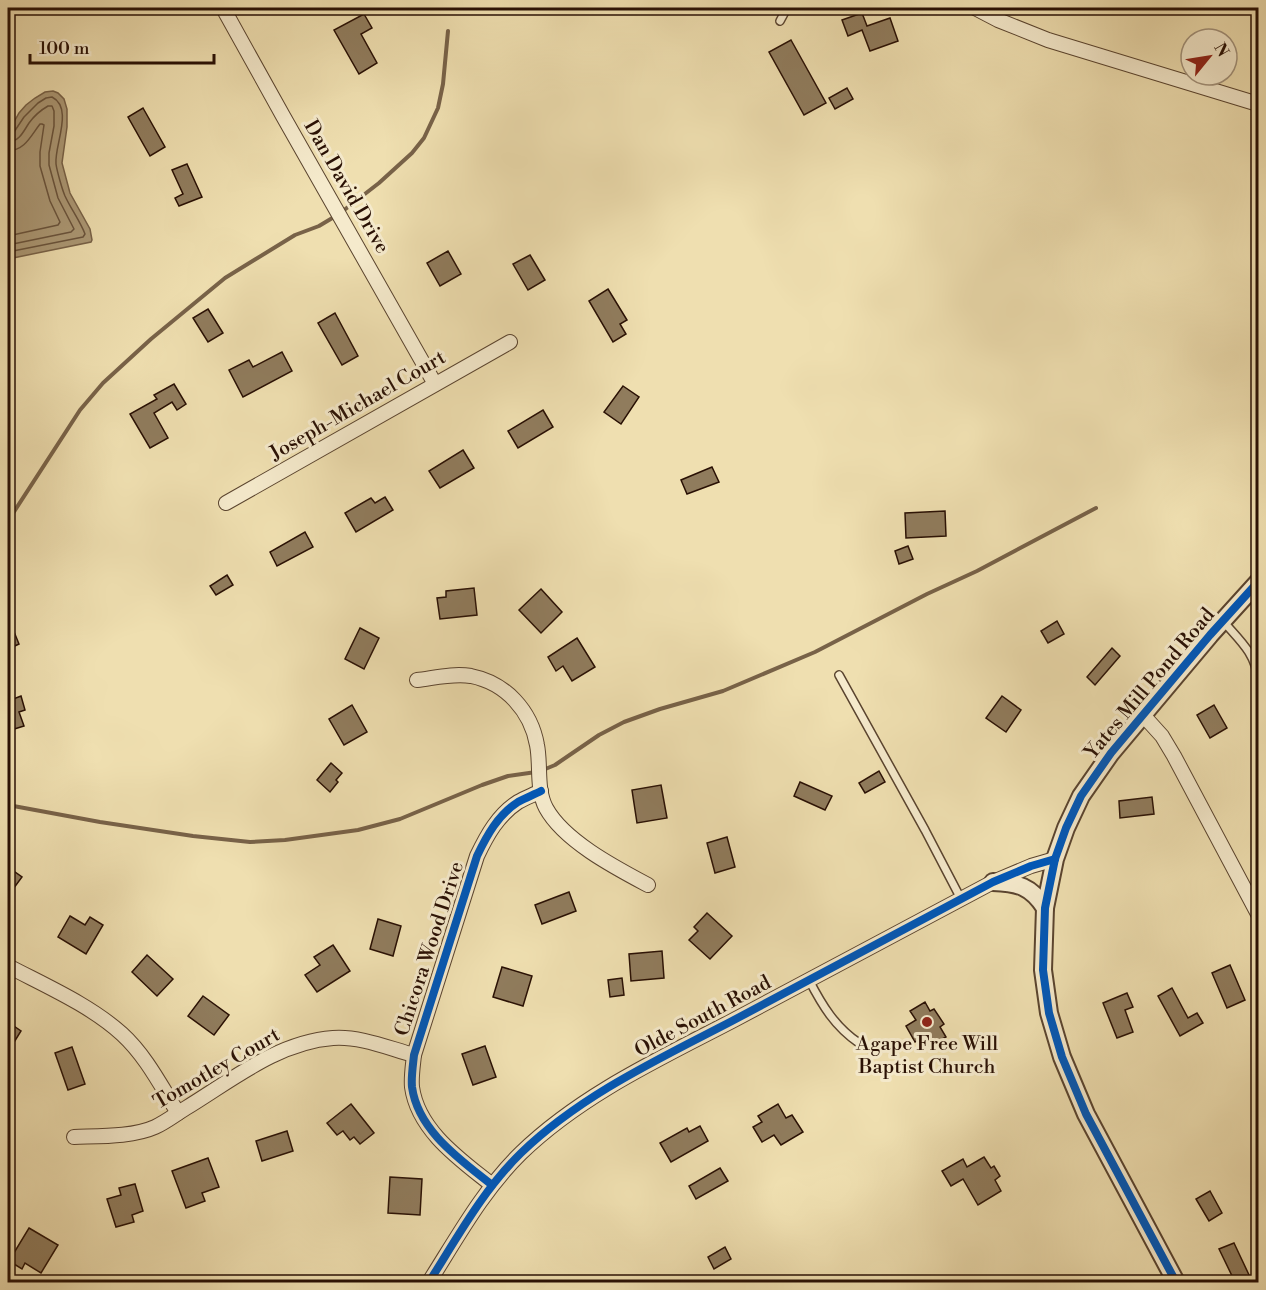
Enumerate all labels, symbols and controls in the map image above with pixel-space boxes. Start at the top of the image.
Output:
scale bar [30,27,214,65]
north arrow [1179,27,1239,87]
text: 100 m [39,37,90,60]
text: N [1209,40,1233,61]
street label: Dan David Drive [298,116,394,258]
street label: Joseph-Michael Court [265,345,450,467]
street label: Yates Mill Pond Road [1079,603,1221,765]
street label: Chicora Wood Drive [390,859,470,1039]
street label: Olde South Road [630,970,776,1063]
marker: Agape Free Will Baptist Church [920,1015,934,1029]
street label: Tomotley Court [149,1023,285,1115]
place label: Agape Free Will Baptist Church [855,1032,998,1080]

